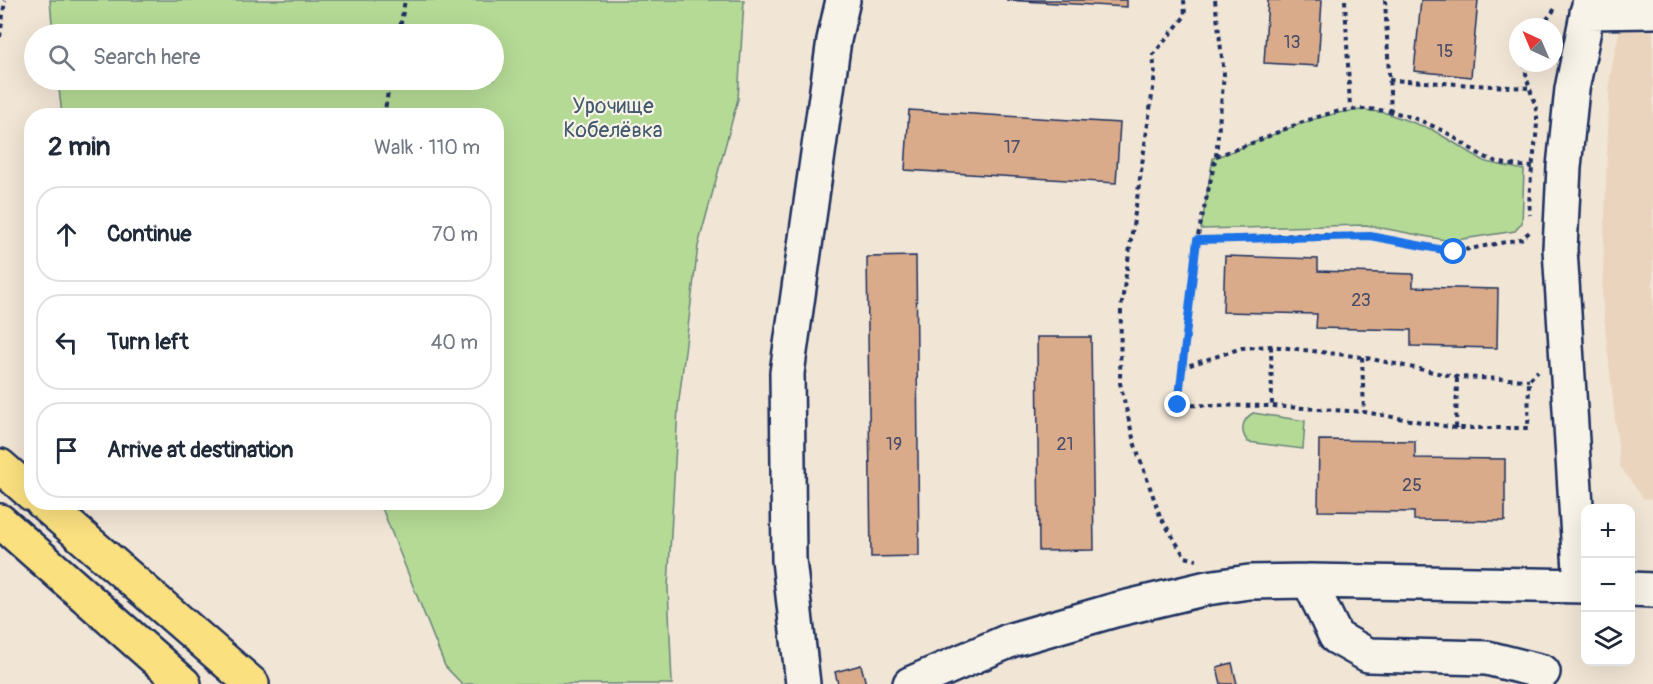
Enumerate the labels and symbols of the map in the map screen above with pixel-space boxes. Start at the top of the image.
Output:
north arrow [1509,18,1563,72]
house number: 13 [1283,31,1301,54]
house number: 15 [1437,40,1453,63]
park label: Урочище Кобелёвка [563,93,663,144]
house number: 17 [1004,136,1021,159]
route start [1440,238,1466,264]
house number: 23 [1351,289,1371,312]
route end [1164,391,1190,417]
house number: 19 [886,433,902,456]
house number: 21 [1056,433,1074,456]
house number: 25 [1402,474,1422,497]

